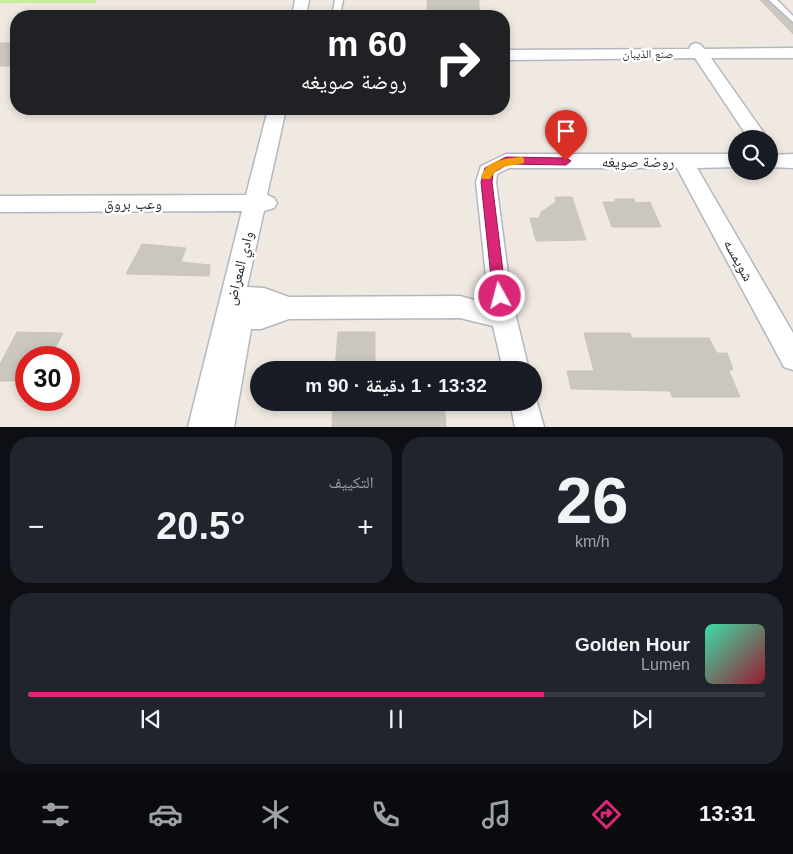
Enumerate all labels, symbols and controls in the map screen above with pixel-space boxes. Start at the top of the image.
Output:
text: 60 m [327,24,407,63]
icon: right [425,30,490,95]
street label: صنع الذيبان [623,47,673,61]
text: روضة صويغه [301,69,407,94]
pin [545,110,587,161]
icon: arrive [552,117,580,145]
map controls [728,130,778,180]
button: search [728,130,778,180]
street label: روضة صويغه [602,153,674,171]
street label: وعب بروق [104,195,162,214]
street label: وادي المعراض [222,229,260,308]
street label: شويمسه [720,236,757,284]
position arrow [473,269,525,321]
speed limit sign: 30 [15,346,80,411]
text: 13:32 · 1 دقيقة · 90 m [305,375,487,396]
text: 26 [556,464,628,537]
text: التكييف [329,474,374,491]
text: 20.5° [156,505,245,547]
text: − [28,511,44,542]
text: + [357,511,374,542]
text: km/h [575,533,610,550]
text: Golden Hour [575,634,690,655]
text: Lumen [641,656,690,673]
icon: previous [137,705,165,733]
icon: pause [382,705,410,733]
icon: next [628,705,656,733]
icon: filters [38,797,73,832]
icon: car [148,797,183,832]
icon: climate [258,797,293,832]
icon: phone [368,797,403,832]
icon: music [479,797,514,832]
icon: directions [589,797,624,832]
text: 13:31 [699,801,755,826]

